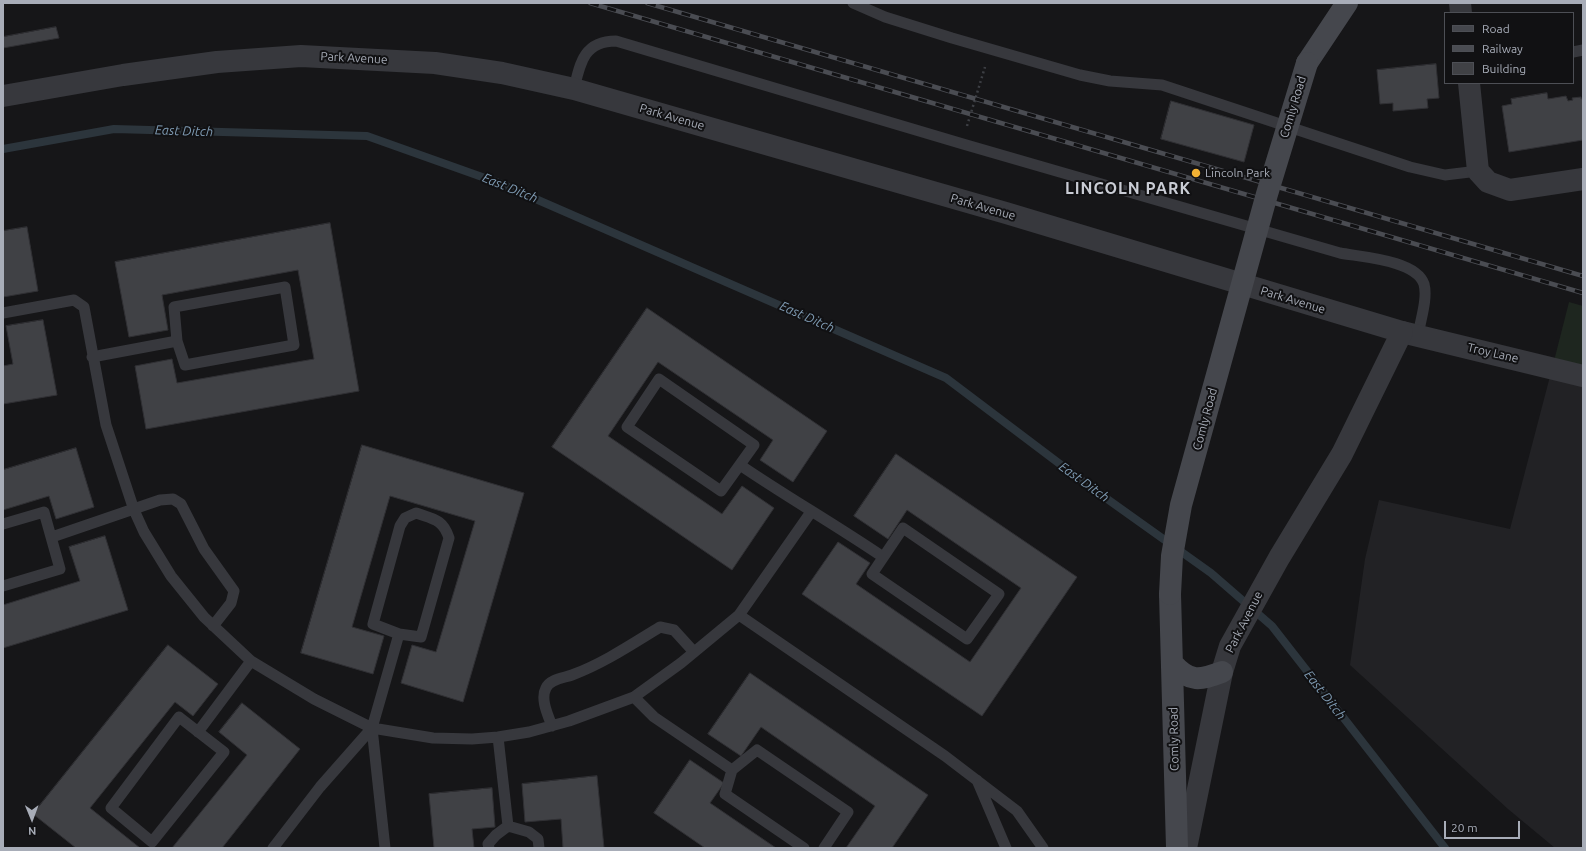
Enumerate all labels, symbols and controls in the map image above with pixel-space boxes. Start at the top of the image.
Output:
legend [1444,12,1574,84]
text: Road [1482,22,1510,35]
text: Railway [1482,42,1523,55]
street label: Park Avenue [320,49,388,67]
text: Building [1482,62,1526,75]
street label: Comly Road [1277,74,1309,140]
street label: Park Avenue [638,101,706,133]
water label: East Ditch [155,122,213,140]
place label: Lincoln Park [1205,166,1270,180]
marker: Lincoln Park [1190,167,1202,179]
water label: East Ditch [480,170,540,206]
district label: LINCOLN PARK [1065,179,1191,199]
street label: Park Avenue [949,191,1017,223]
street label: Park Avenue [1259,283,1327,317]
water label: East Ditch [777,298,837,336]
street label: Troy Lane [1466,340,1520,366]
street label: Comly Road [1190,386,1220,452]
water label: East Ditch [1056,459,1112,505]
street label: Park Avenue [1222,589,1266,655]
water label: East Ditch [1301,667,1349,723]
street label: Comly Road [1166,707,1182,771]
north arrow [12,799,52,839]
scale bar [1446,813,1522,839]
text: 20 m [1451,821,1478,834]
text: N [28,825,36,837]

